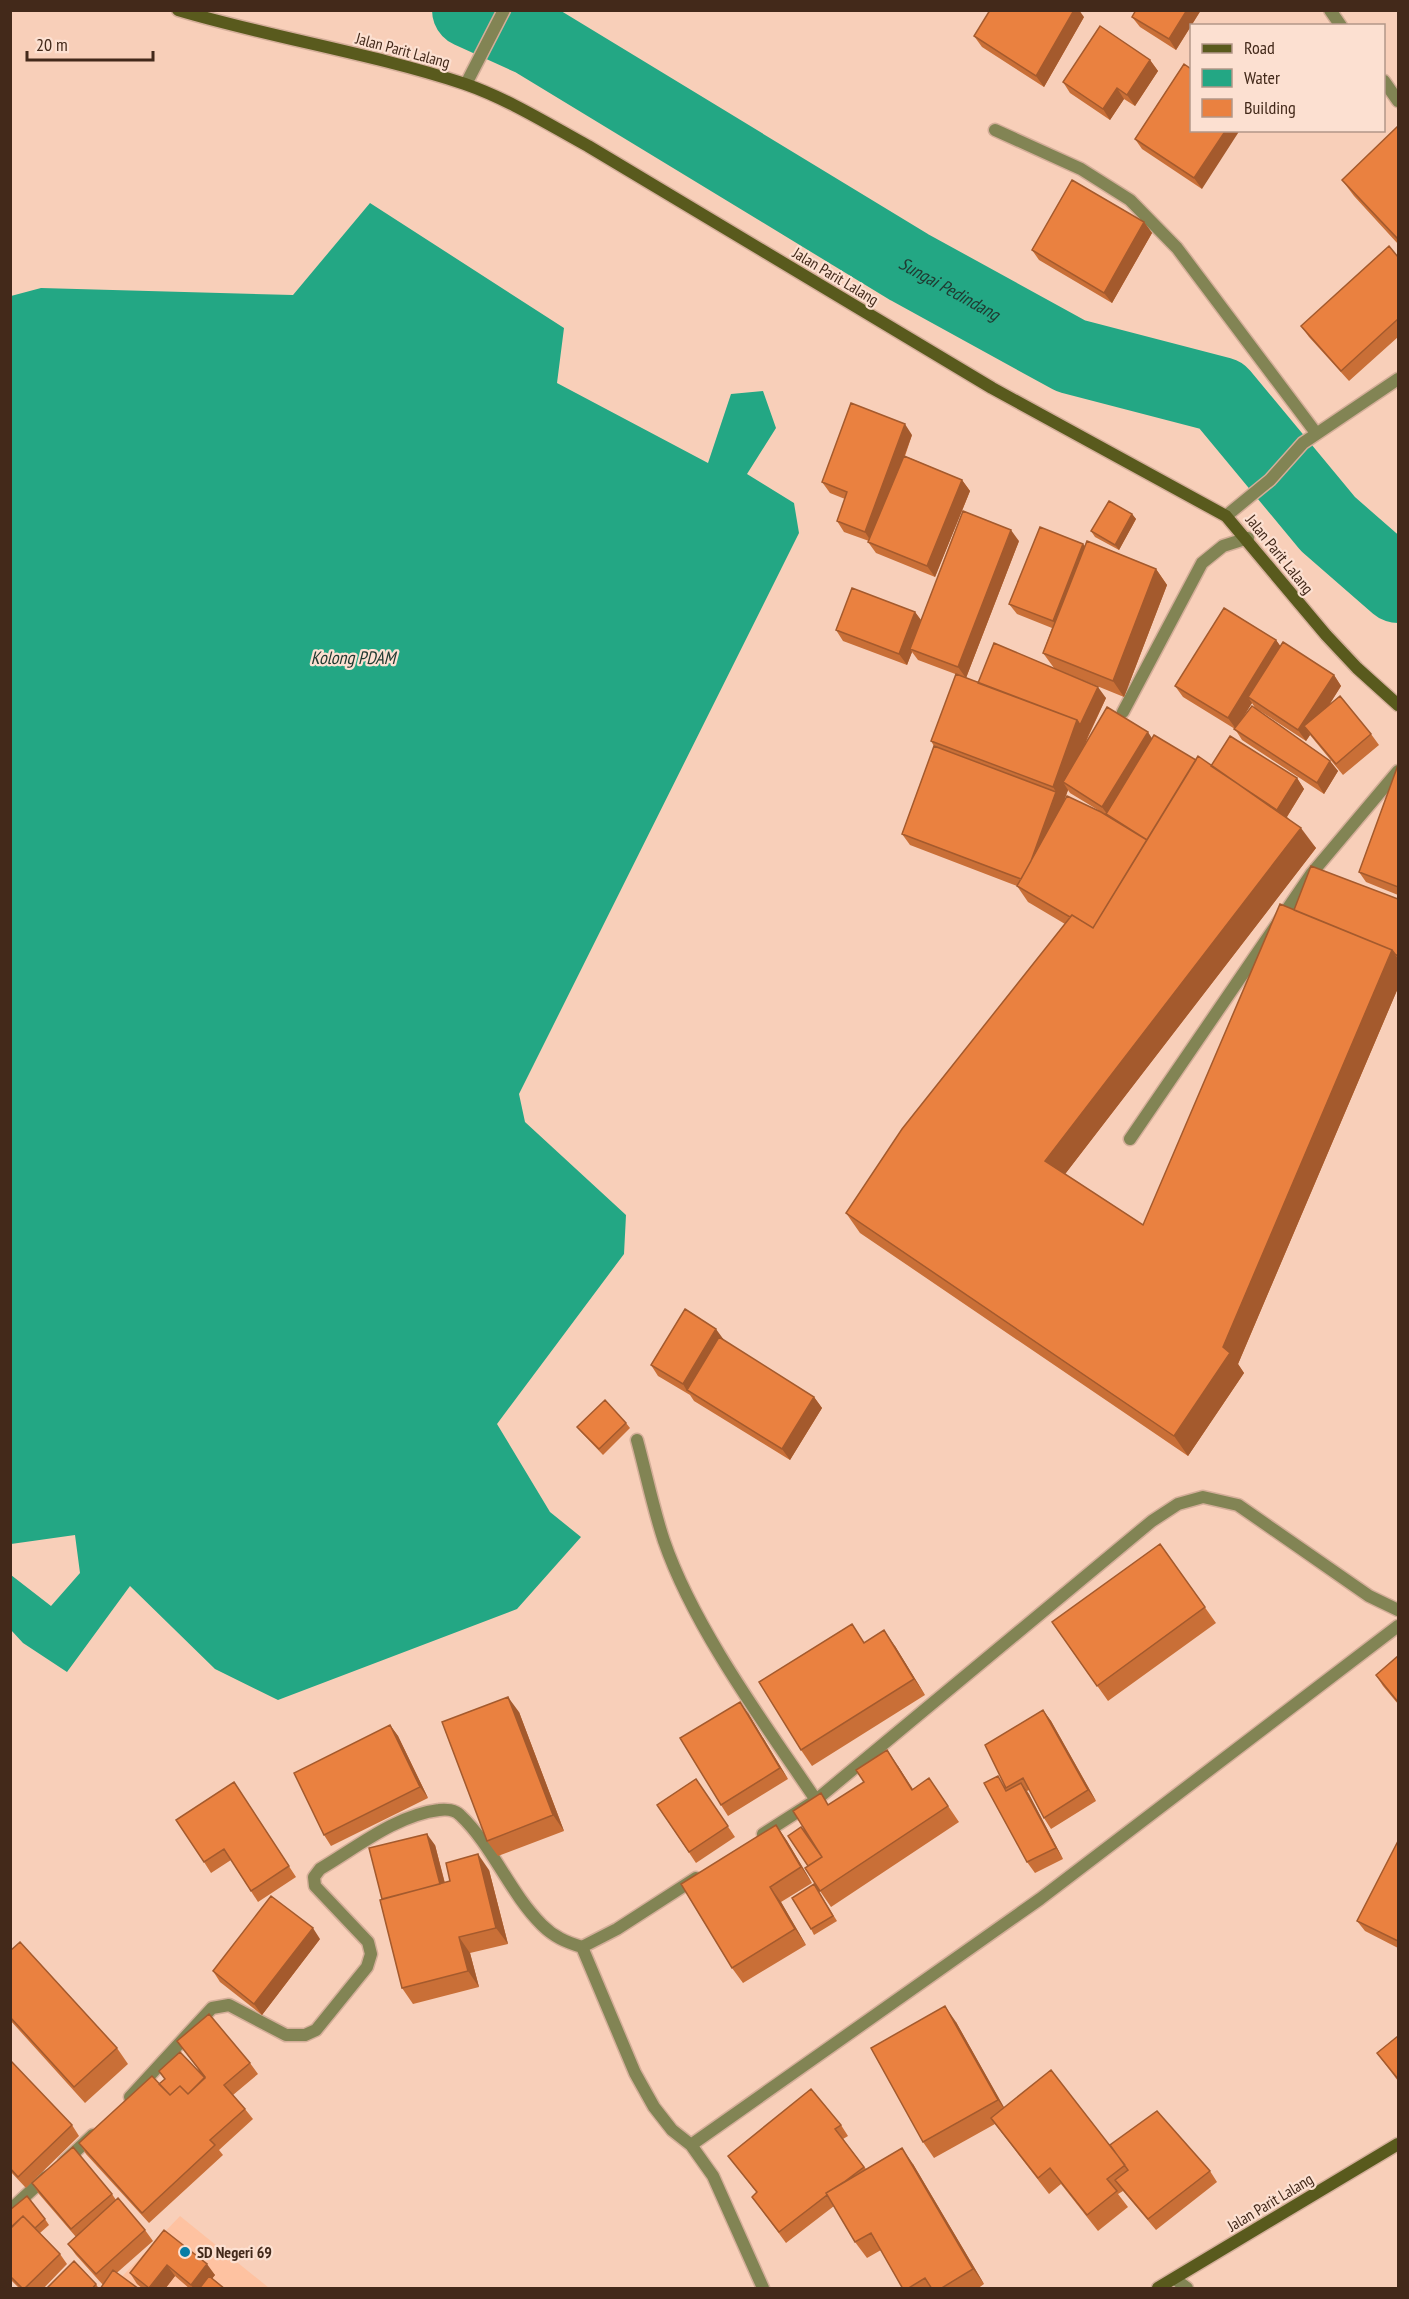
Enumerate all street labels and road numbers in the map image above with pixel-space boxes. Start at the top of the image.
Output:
street label: Jalan Parit Lalang [353,28,452,72]
street label: Jalan Parit Lalang [789,242,883,309]
street label: Jalan Parit Lalang [1241,509,1318,598]
street label: Jalan Parit Lalang [1223,2169,1317,2236]

